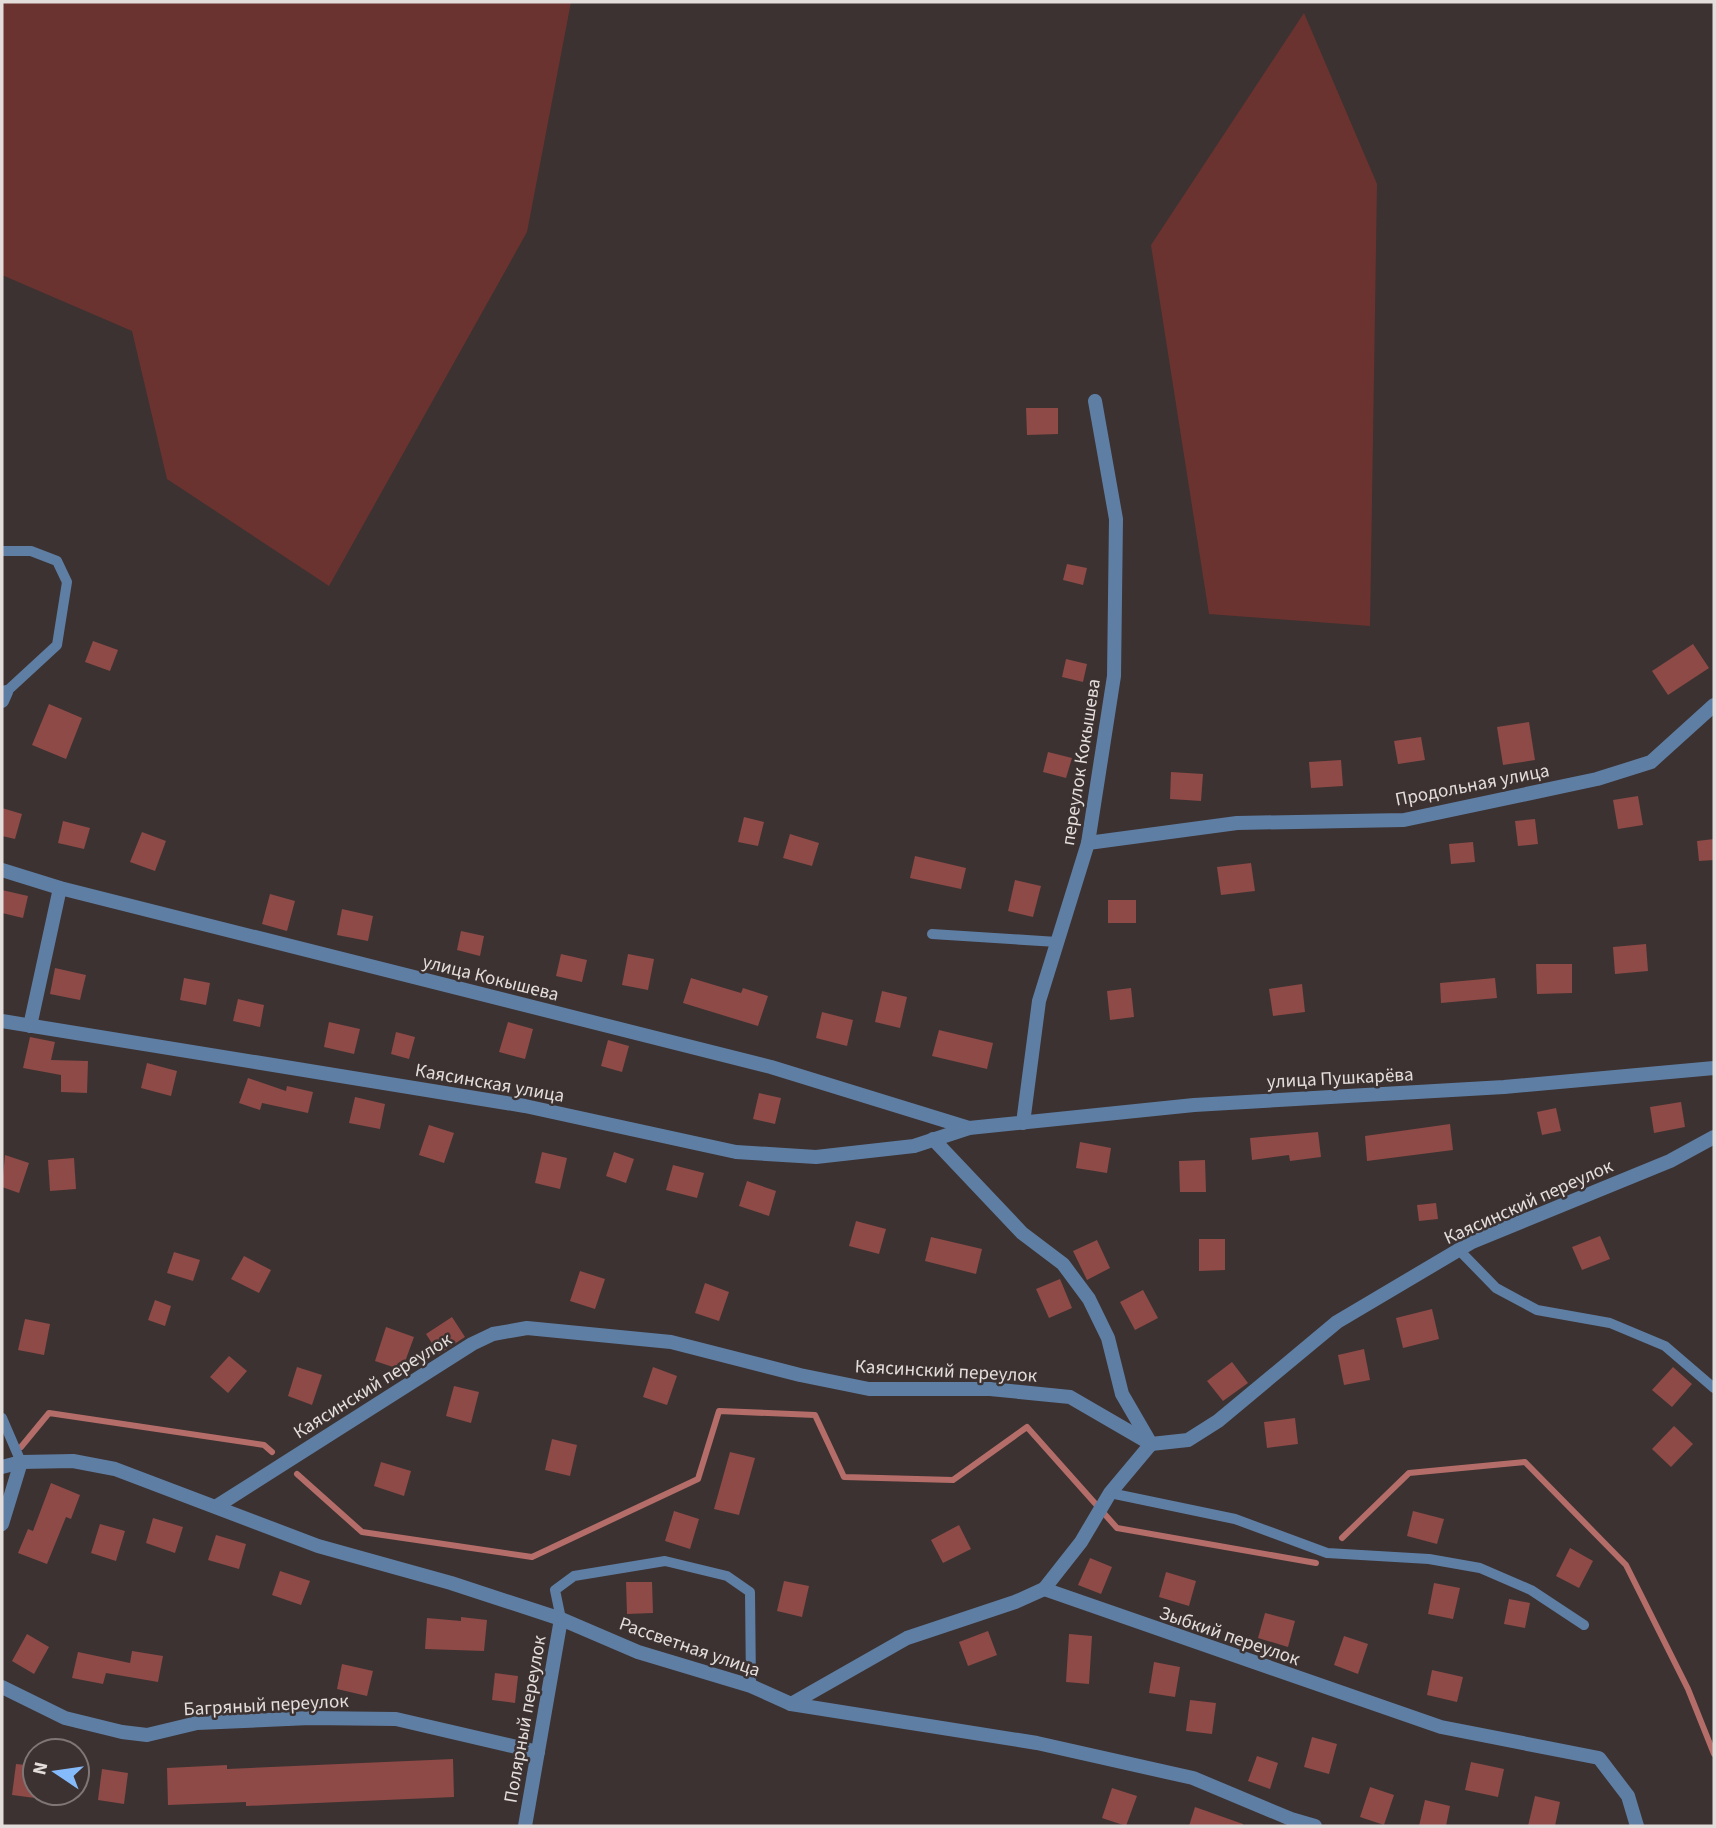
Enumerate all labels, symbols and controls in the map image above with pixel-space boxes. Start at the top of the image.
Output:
street label: переулок Кокышева [1055,677,1108,848]
street label: Продольная улица [1393,757,1552,814]
street label: улица Кокышева [420,948,562,1008]
street label: Каясинская улица [413,1057,567,1110]
street label: улица Пушкарёва [1266,1061,1414,1096]
street label: Каясинский переулок [1440,1153,1618,1252]
street label: Каясинский переулок [288,1326,458,1446]
street label: Каясинский переулок [854,1353,1038,1390]
street label: Зыбкий переулок [1156,1600,1304,1673]
street label: Рассветная улица [615,1611,764,1684]
street label: Полярный переулок [497,1633,554,1805]
street label: Багряный переулок [183,1688,350,1723]
north arrow [21,1737,91,1807]
text: N [26,1759,55,1778]

